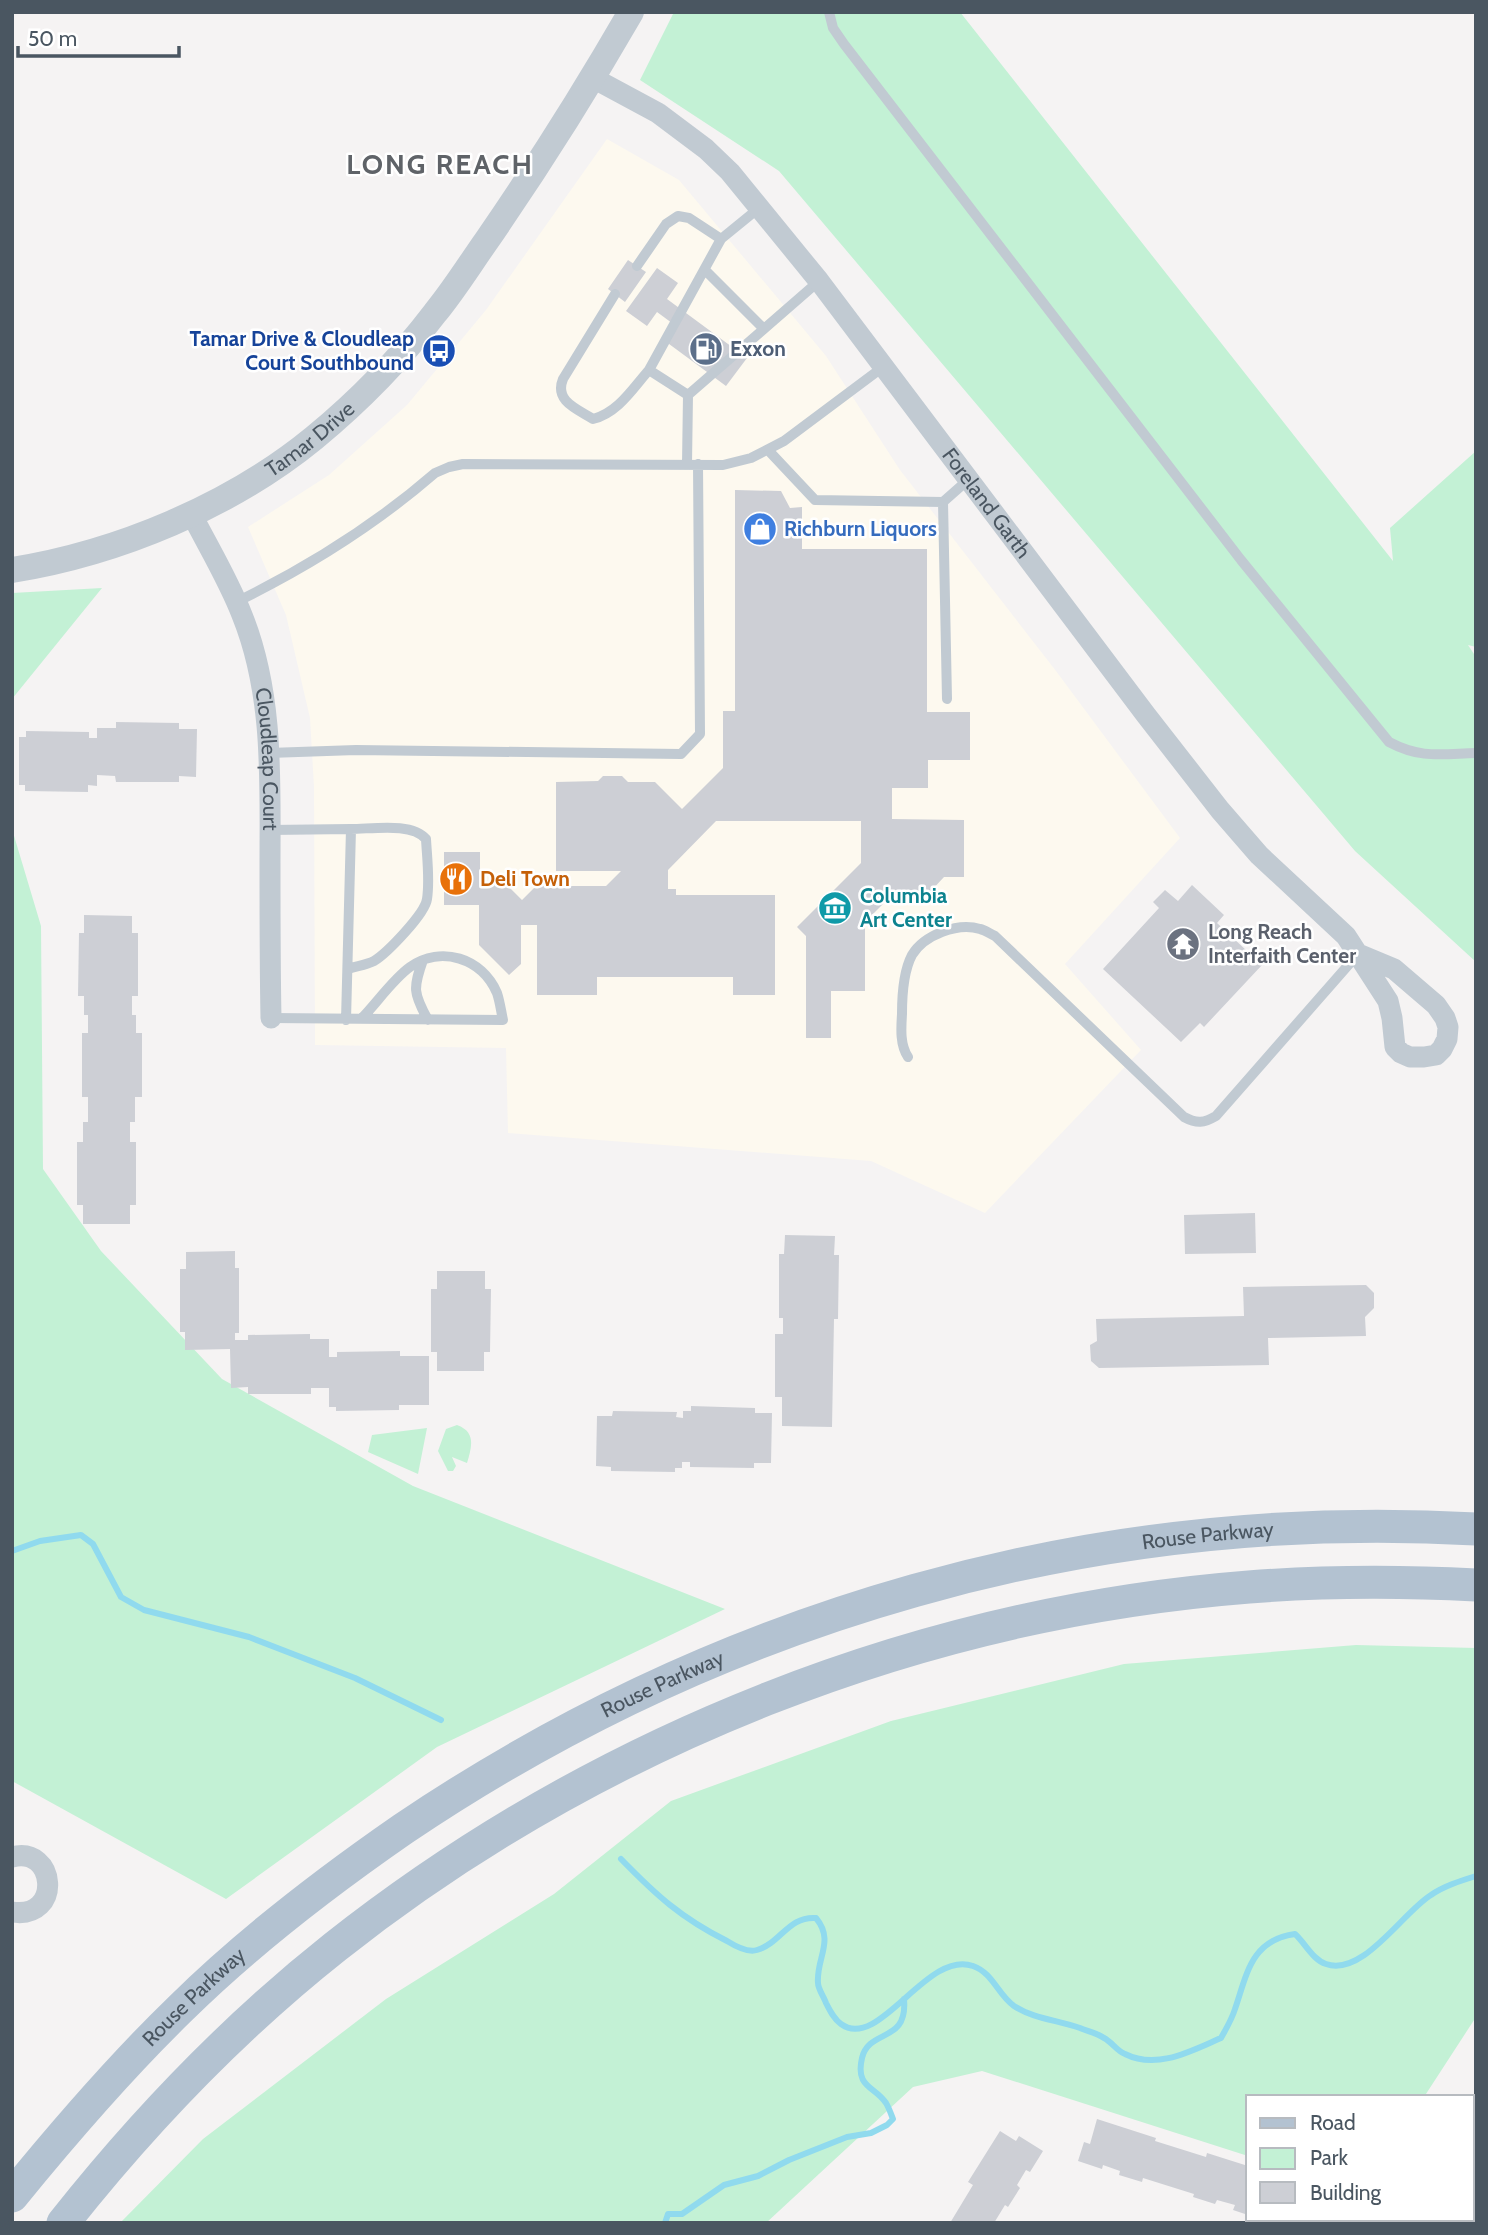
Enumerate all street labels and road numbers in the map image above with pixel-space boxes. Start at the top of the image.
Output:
street label: Tamar Drive [260,396,359,482]
street label: Foreland Garth [937,443,1036,563]
street label: Cloudleap Court [250,686,283,831]
street label: Rouse Parkway [1140,1516,1275,1555]
street label: Rouse Parkway [597,1645,728,1723]
street label: Rouse Parkway [137,1942,250,2051]

